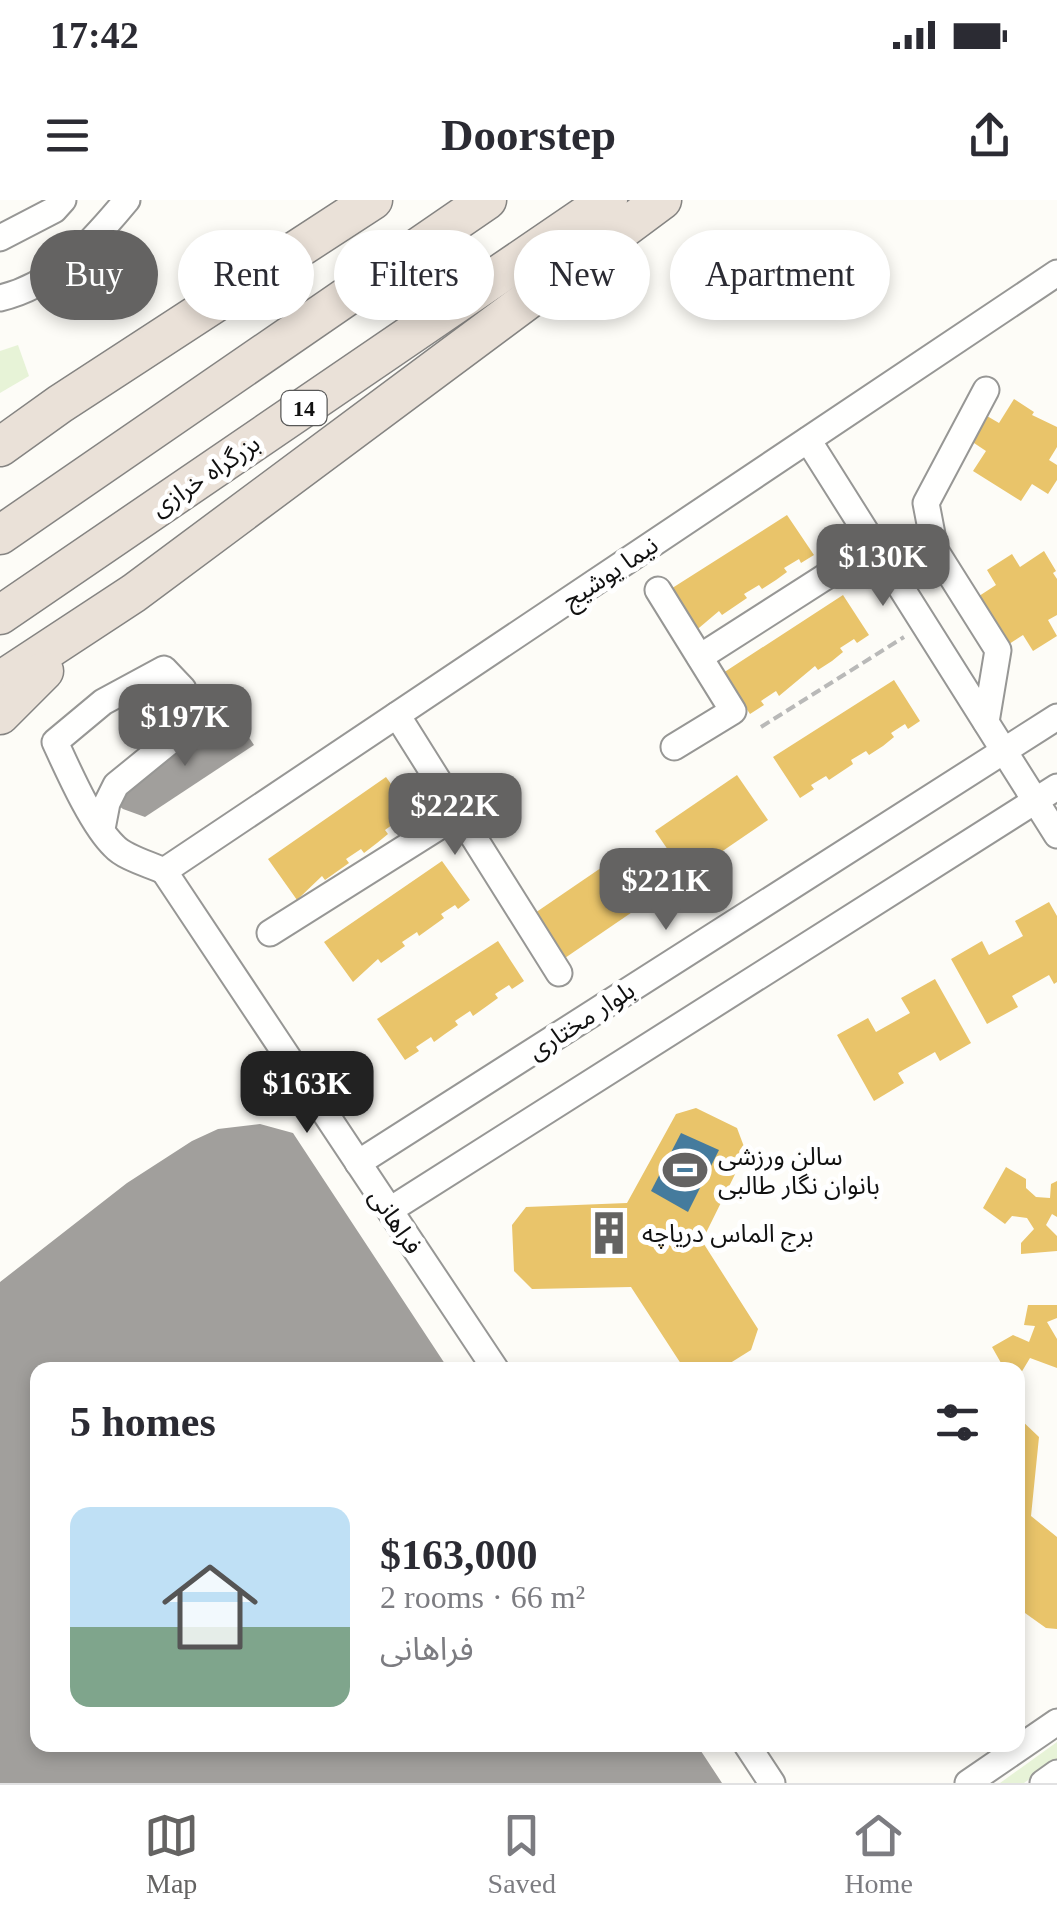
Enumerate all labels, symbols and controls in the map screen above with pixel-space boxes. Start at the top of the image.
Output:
text: 17:42 [50,14,139,56]
icon: menu [40,108,95,163]
icon: share [962,108,1017,163]
text: Doorstep [441,110,616,160]
chip: Buy [30,230,158,320]
chip: Rent [178,230,314,320]
chip: Filters [334,230,494,320]
chip: New [514,230,650,320]
chip: Apartment [670,230,890,320]
road number: 14 [282,391,326,425]
street label: بزرگراه خرازی [146,429,265,522]
pin: $130K [813,524,953,609]
street label: نیما یوشیج [558,531,666,618]
text: $130K [839,538,927,574]
pin: $197K [115,684,255,769]
text: $197K [141,698,229,734]
pin: $222K [385,773,525,858]
text: $222K [411,787,499,823]
pin: $221K [596,848,736,933]
text: $221K [622,862,710,898]
street label: بلوار مختاری [523,976,640,1066]
pin: $163K [237,1051,377,1136]
text: $163K [263,1065,351,1101]
place label: سالن ورزشی بانوان نگار طالبی [718,1143,880,1200]
sports icon: سالن ورزشی بانوان نگار طالبی [661,1146,709,1194]
street label: فراهانی [363,1183,427,1260]
building icon: برج الماس دریاچه [585,1209,633,1257]
place label: برج الماس دریاچه [642,1220,813,1252]
icon: filters [930,1395,985,1450]
text: 5 homes [70,1399,216,1445]
text: $163,000 [380,1532,538,1578]
icon: home [150,1547,270,1667]
text: 2 rooms · 66 m² [380,1579,585,1615]
text: فراهانی [380,1631,474,1667]
tab: Map [144,1808,199,1900]
tab: Saved [488,1808,556,1900]
tab: Home [844,1808,913,1900]

